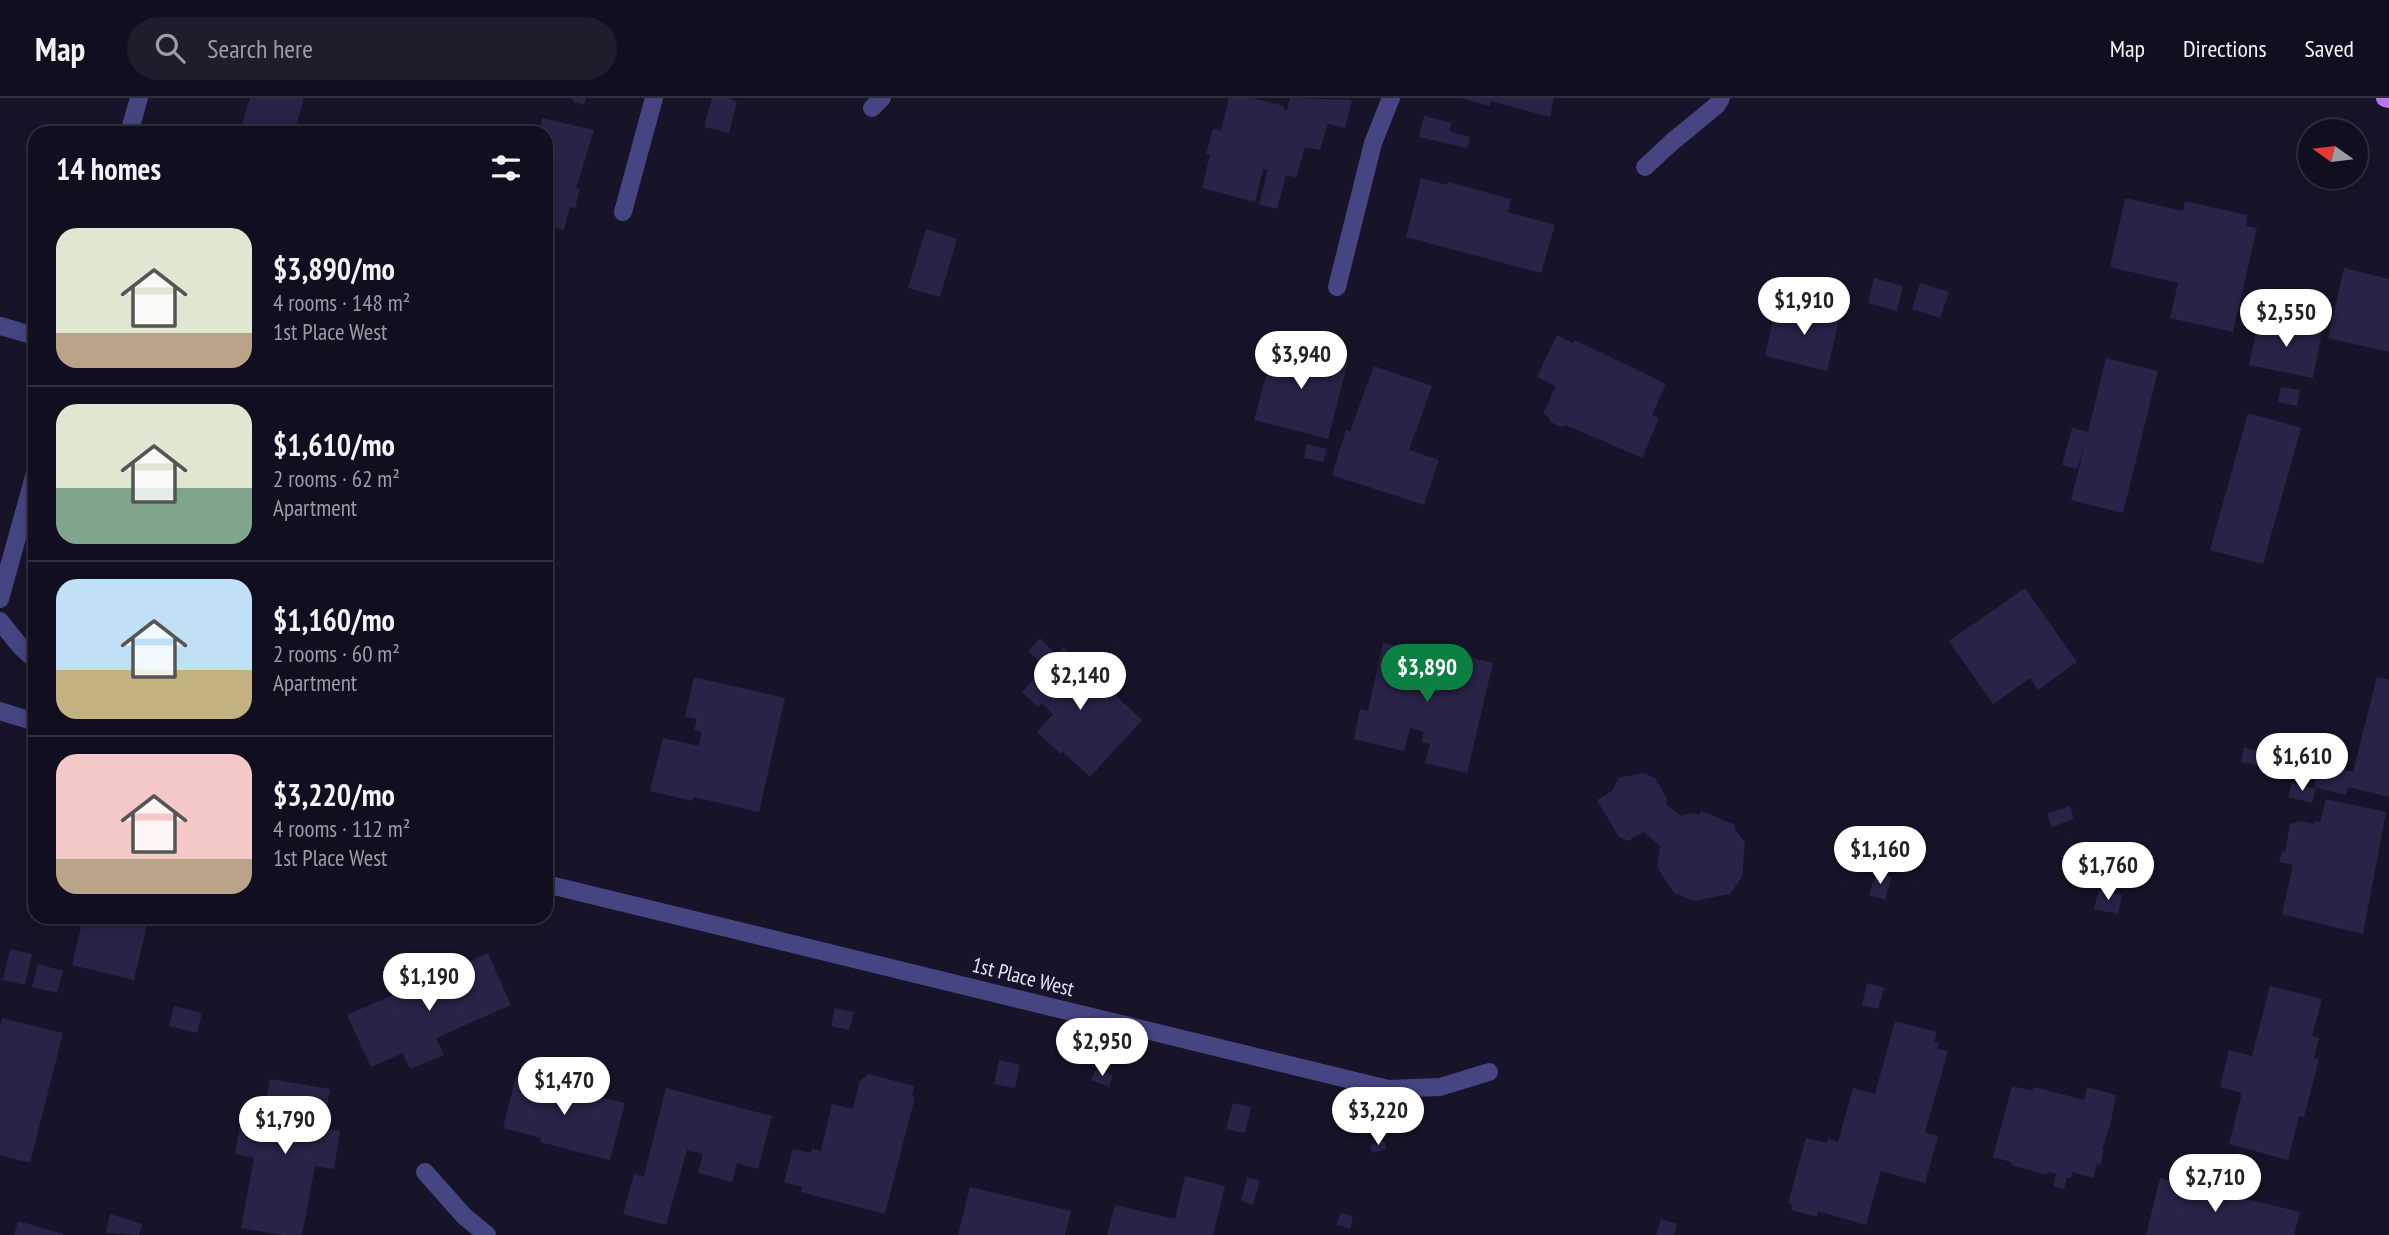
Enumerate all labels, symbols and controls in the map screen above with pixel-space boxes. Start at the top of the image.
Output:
search box [127,17,617,80]
text: Map [35,27,85,70]
icon: search [151,29,189,67]
text: Search here [207,32,313,65]
text: Map [2110,33,2145,64]
text: Directions [2183,33,2267,64]
text: Saved [2305,33,2354,64]
north arrow [2298,119,2368,189]
map controls [2298,119,2368,189]
text: 14 homes [56,149,161,188]
icon: filters [487,149,525,187]
text: $3,890/mo [273,249,395,288]
icon: home [112,256,196,340]
pin: $1,910 [1747,278,1861,337]
text: $1,910 [1774,285,1834,314]
text: 4 rooms · 148 m² [273,288,410,317]
pin: $2,550 [2229,289,2343,349]
text: $2,550 [2256,297,2316,326]
text: 1st Place West [273,317,387,346]
pin: $3,940 [1244,331,1358,391]
text: $3,940 [1271,339,1331,368]
text: $1,610/mo [273,425,395,464]
icon: home [112,432,196,516]
text: 2 rooms · 62 m² [273,464,400,493]
text: Apartment [273,493,357,522]
text: $1,160/mo [273,600,395,639]
icon: home [112,607,196,691]
text: 2 rooms · 60 m² [273,639,400,668]
pin: $3,890 [1370,644,1484,704]
pin: $2,140 [1023,652,1137,712]
text: $3,890 [1397,652,1457,681]
text: $2,140 [1050,660,1110,689]
text: Apartment [273,668,357,697]
pin: $1,610 [2245,734,2359,793]
text: $1,610 [2272,741,2332,770]
text: $3,220/mo [273,775,395,814]
icon: home [112,782,196,866]
text: 4 rooms · 112 m² [273,814,410,843]
pin: $1,160 [1823,826,1937,886]
text: $1,160 [1850,834,1910,863]
pin: $1,760 [2051,842,2165,902]
text: 1st Place West [273,843,387,872]
text: $1,760 [2078,850,2138,879]
street label: 1st Place West [969,951,1077,1002]
pin: $1,190 [372,954,486,1013]
text: $1,190 [399,961,459,990]
pin: $2,950 [1045,1018,1159,1078]
text: $2,950 [1072,1026,1132,1055]
pin: $1,470 [507,1058,621,1117]
text: $1,470 [534,1065,594,1094]
pin: $3,220 [1321,1088,1435,1147]
text: $3,220 [1348,1095,1408,1124]
pin: $1,790 [228,1096,342,1156]
text: $1,790 [255,1104,315,1133]
pin: $2,710 [2158,1154,2272,1214]
text: $2,710 [2185,1162,2245,1191]

